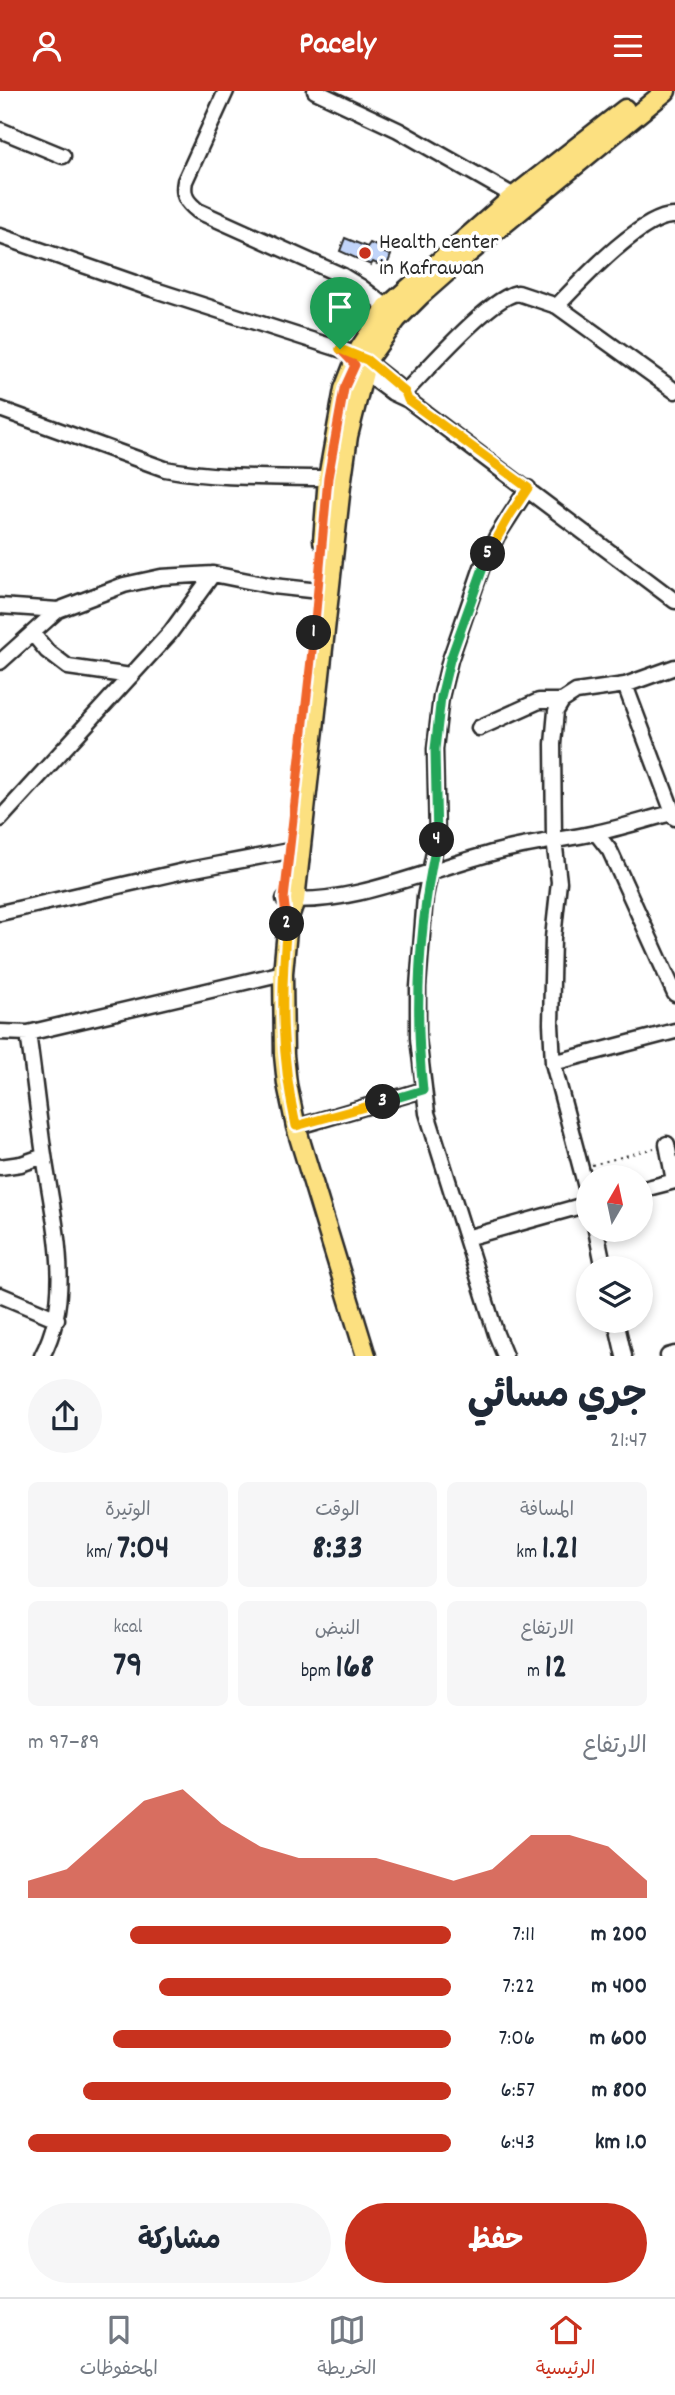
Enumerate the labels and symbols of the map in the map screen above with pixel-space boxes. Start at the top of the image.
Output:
place label: Health center in Kafrawan [379,227,499,286]
marker: Health center in Kafrawan [357,245,373,261]
pin [310,277,370,349]
pin: 5 [470,537,505,571]
pin: 1 [296,615,332,651]
pin: 4 [420,823,454,857]
pin: 2 [270,907,304,941]
pin: 3 [366,1084,400,1119]
north arrow [576,1165,653,1243]

